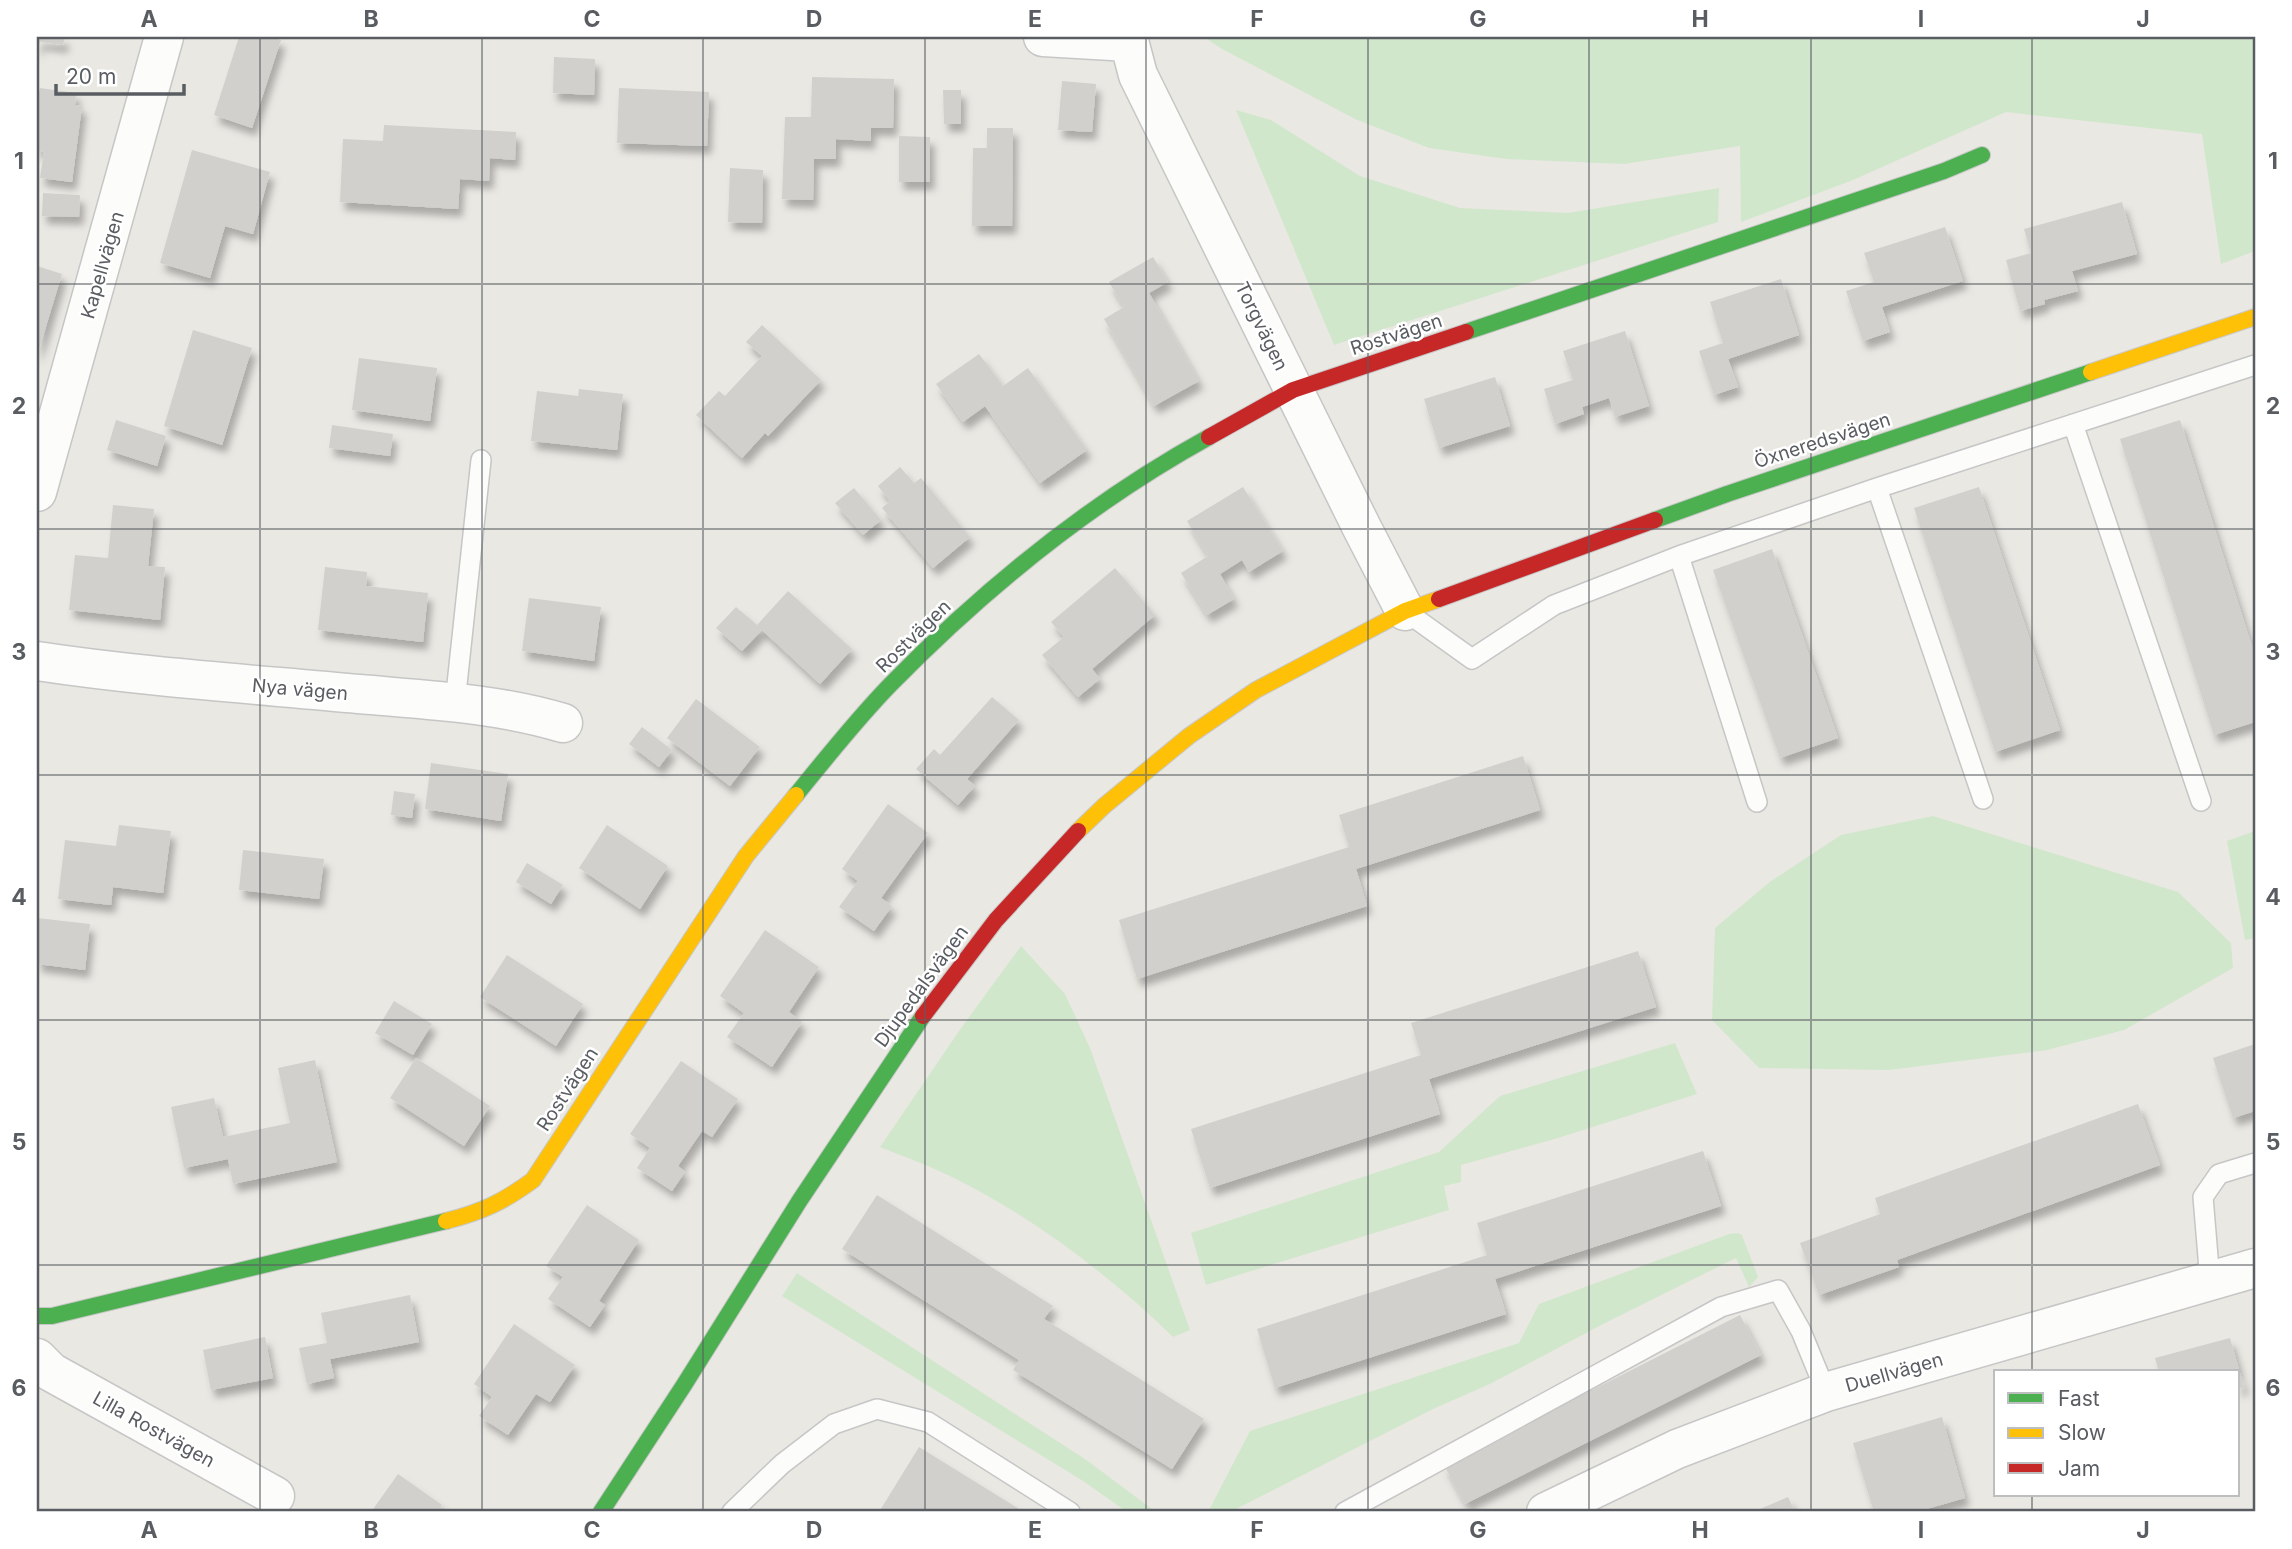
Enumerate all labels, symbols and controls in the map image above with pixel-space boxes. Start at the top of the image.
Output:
text: A [140,5,158,33]
text: B [363,5,379,33]
text: C [583,5,601,33]
text: D [806,5,822,33]
text: E [1028,5,1042,33]
text: F [1250,5,1264,33]
text: G [1469,5,1487,33]
text: H [1691,5,1709,33]
text: I [1918,5,1924,33]
text: J [2136,5,2150,33]
scale bar [56,52,184,96]
text: 20 m [66,64,116,89]
text: 1 [14,147,24,175]
text: 1 [2268,147,2278,175]
street label: Kapellvägen [76,209,129,321]
street label: Torgvägen [1230,278,1293,374]
street label: Rostvägen [1347,309,1445,360]
text: 2 [12,392,26,420]
text: 2 [2266,392,2280,420]
street label: Öxneredsvägen [1751,408,1893,473]
street label: Rostvägen [871,595,956,678]
text: 3 [12,638,26,666]
text: 3 [2266,638,2280,666]
street label: Nya vägen [251,674,349,705]
text: 4 [11,883,27,911]
text: 4 [2265,883,2281,911]
street label: Djupedalsvägen [870,921,973,1051]
street label: Rostvägen [532,1043,603,1135]
text: 5 [12,1128,26,1156]
text: 5 [2266,1128,2280,1156]
street label: Duellvägen [1843,1348,1946,1397]
legend [1994,1370,2240,1496]
text: 6 [12,1374,26,1402]
text: 6 [2266,1374,2280,1402]
street label: Lilla Rostvägen [89,1386,219,1472]
text: Fast [2058,1386,2100,1411]
text: Slow [2058,1420,2106,1445]
text: Jam [2058,1456,2100,1481]
text: A [140,1516,158,1544]
text: B [363,1516,379,1544]
text: C [583,1516,601,1544]
text: D [806,1516,822,1544]
text: E [1028,1516,1042,1544]
text: F [1250,1516,1264,1544]
text: G [1469,1516,1487,1544]
text: H [1691,1516,1709,1544]
text: I [1918,1516,1924,1544]
text: J [2136,1516,2150,1544]

